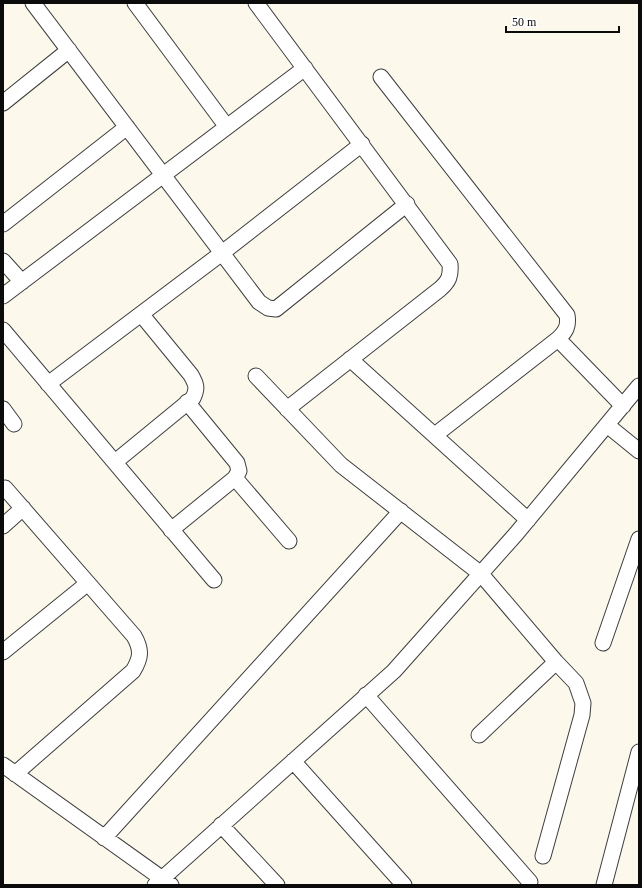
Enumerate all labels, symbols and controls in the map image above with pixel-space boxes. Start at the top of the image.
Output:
scale bar [506,8,619,34]
text: 50 m [512,15,537,29]

